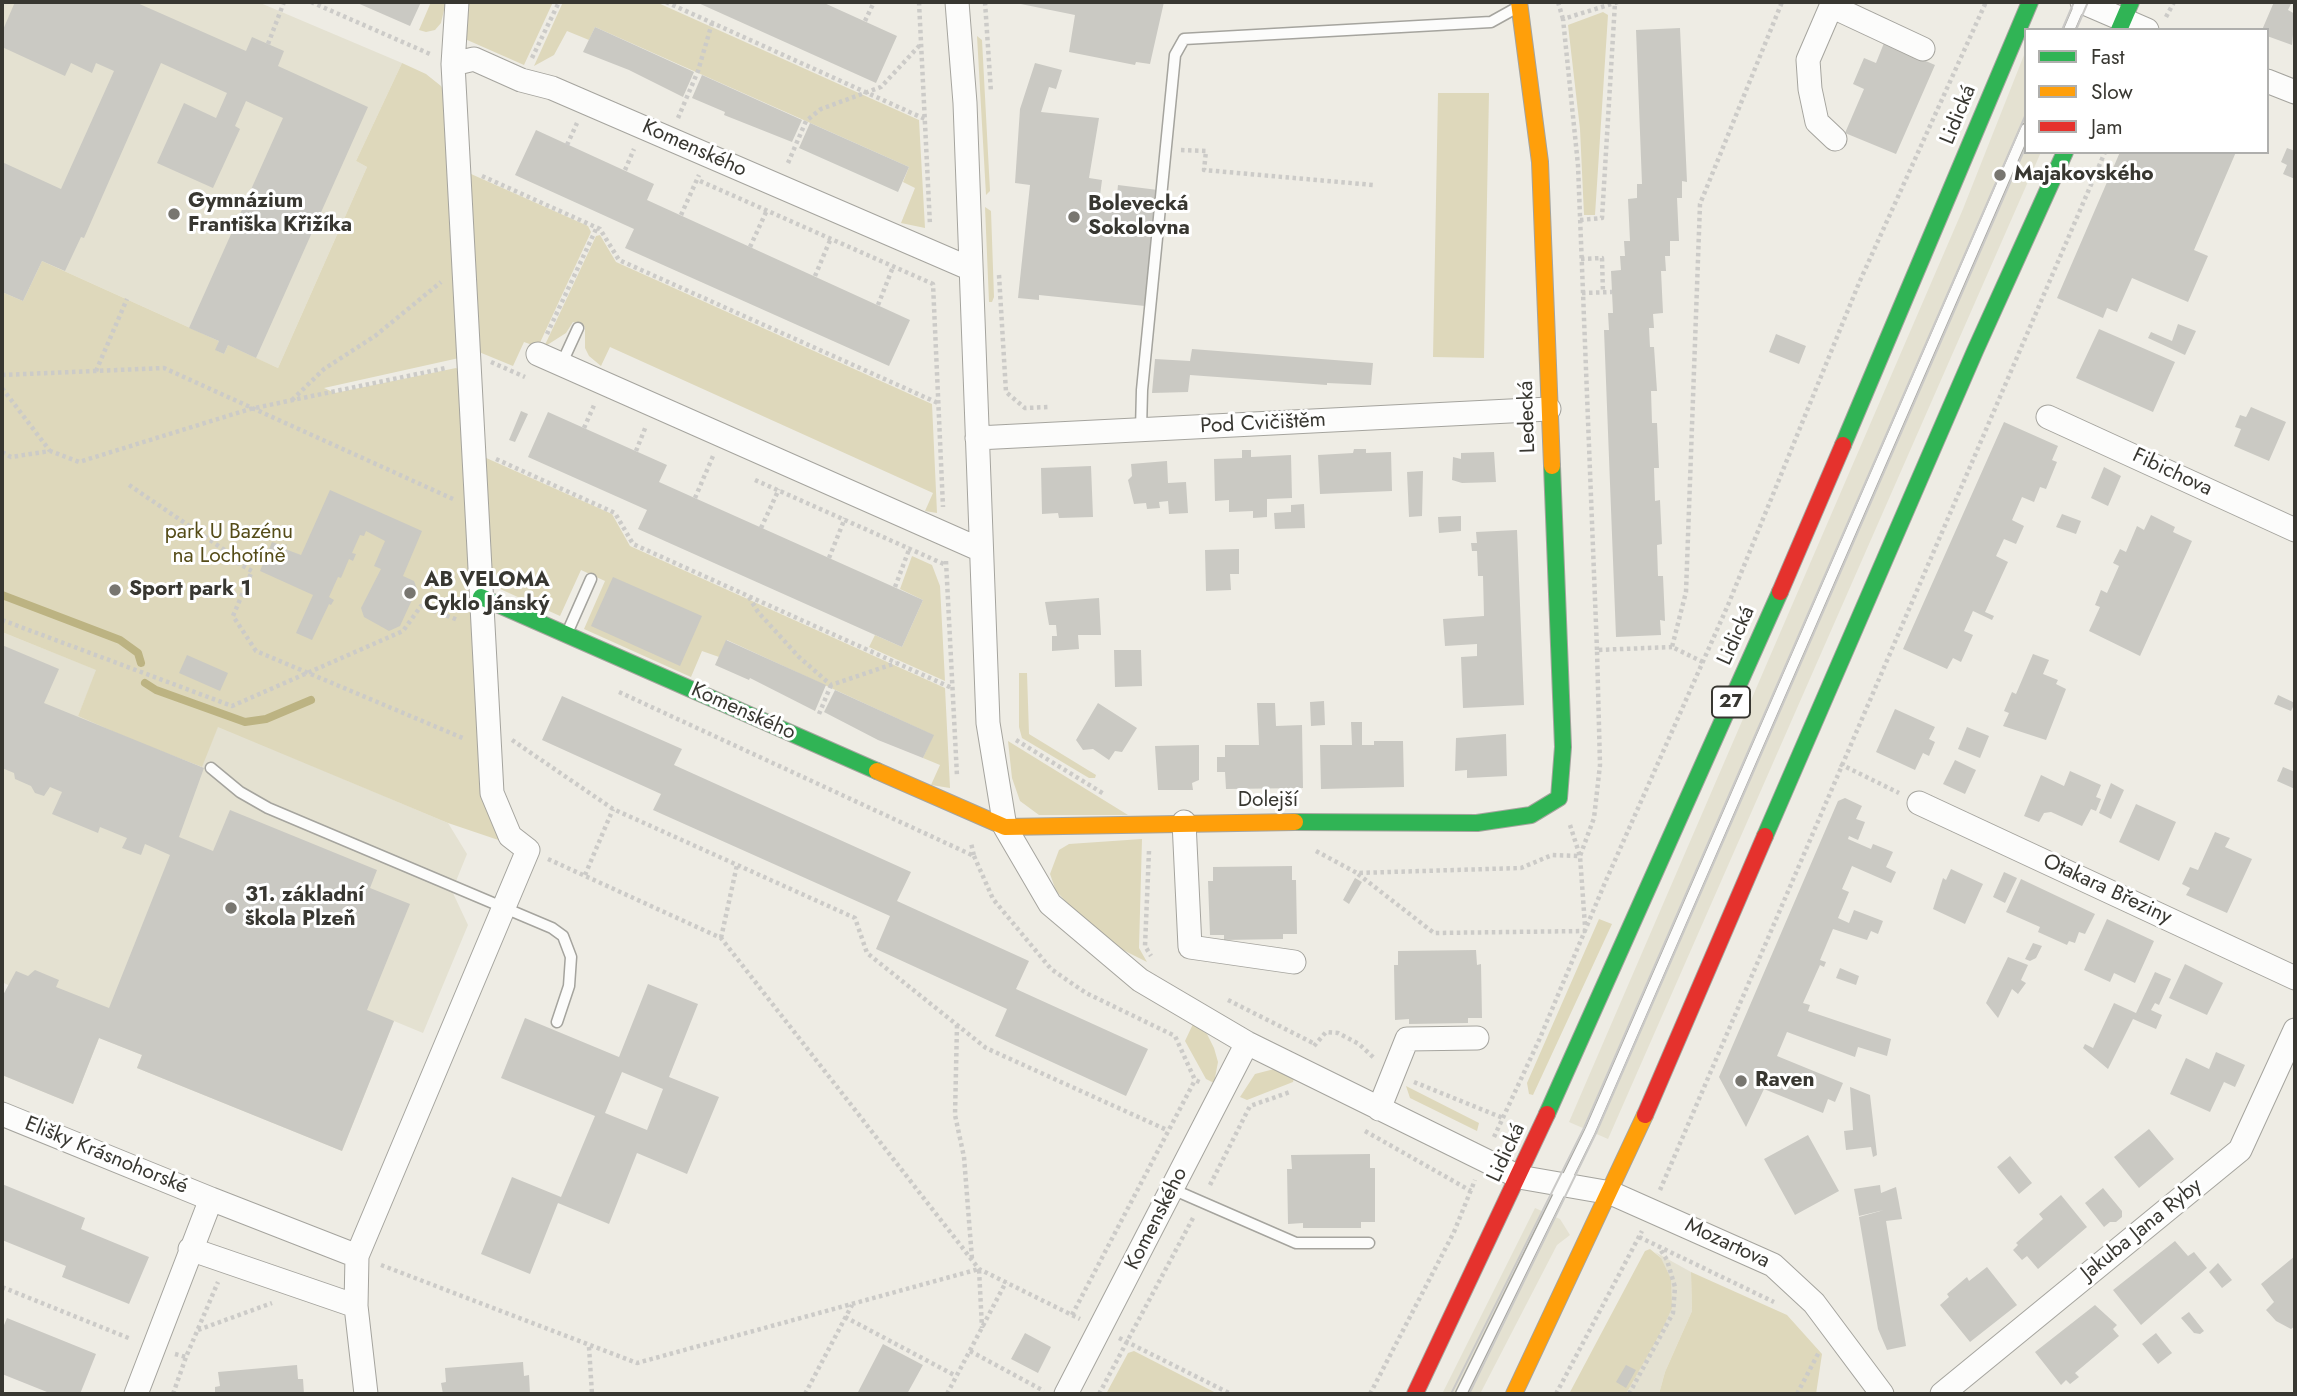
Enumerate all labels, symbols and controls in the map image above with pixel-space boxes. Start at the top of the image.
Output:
legend [2024,28,2269,154]
text: Fast [2091,42,2124,72]
text: Slow [2091,77,2133,107]
street label: Lidická [1936,82,1982,148]
text: Jam [2091,112,2123,142]
street label: Komenského [638,115,750,183]
place label: Majakovského [2014,162,2154,188]
marker: Majakovského [1992,167,2008,183]
place label: Gymnázium Františka Křižíka [188,189,352,239]
place label: Bolevecká Sokolovna [1088,192,1190,242]
marker: Gymnázium Františka Křižíka [166,206,182,222]
marker: Bolevecká Sokolovna [1066,209,1082,225]
street label: Ledecká [1514,380,1542,454]
street label: Pod Cvičištěm [1199,408,1327,440]
street label: Fibichova [2128,444,2216,502]
park label: park U Bazénu na Lochotíně [165,520,293,570]
place label: AB VELOMA Cyklo Jánský [424,568,550,618]
place label: Sport park 1 [129,577,251,603]
marker: Sport park 1 [107,582,123,598]
marker: AB VELOMA Cyklo Jánský [402,585,418,601]
street label: Lidická [1713,603,1761,669]
street label: Komenského [687,678,799,746]
road number: 27 [1712,687,1750,718]
street label: Dolejší [1238,788,1298,814]
street label: Otakara Březiny [2039,849,2175,931]
place label: 31. základní škola Plzeň [245,883,364,933]
marker: 31. základní škola Plzeň [223,900,239,916]
place label: Raven [1755,1068,1815,1094]
marker: Raven [1733,1073,1749,1089]
street label: Elišky Krásnohorské [21,1112,191,1200]
street label: Lidická [1483,1120,1531,1186]
street label: Komenského [1120,1164,1194,1274]
street label: Jakuba Jana Ryby [2077,1174,2207,1286]
street label: Mozartova [1681,1213,1773,1275]

